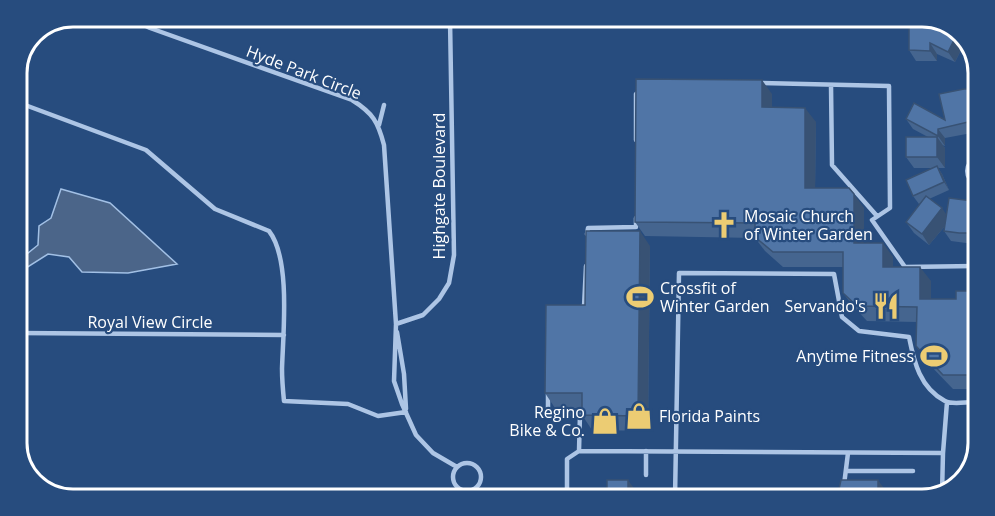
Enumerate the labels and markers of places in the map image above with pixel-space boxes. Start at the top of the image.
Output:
place label: Mosaic Church of Winter Garden [744,205,873,245]
church icon: Mosaic Church of Winter Garden [709,210,739,240]
place label: Crossfit of Winter Garden [660,277,770,317]
sports icon: Crossfit of Winter Garden [625,282,655,312]
restaurant icon: Servando's [871,291,901,321]
place label: Servando's [784,295,866,317]
sports icon: Anytime Fitness [919,341,949,371]
place label: Anytime Fitness [796,345,914,367]
place label: Regino Bike & Co. [509,401,585,441]
shop icon: Florida Paints [624,401,654,431]
place label: Florida Paints [659,405,760,427]
shop icon: Regino Bike & Co. [590,406,620,436]

